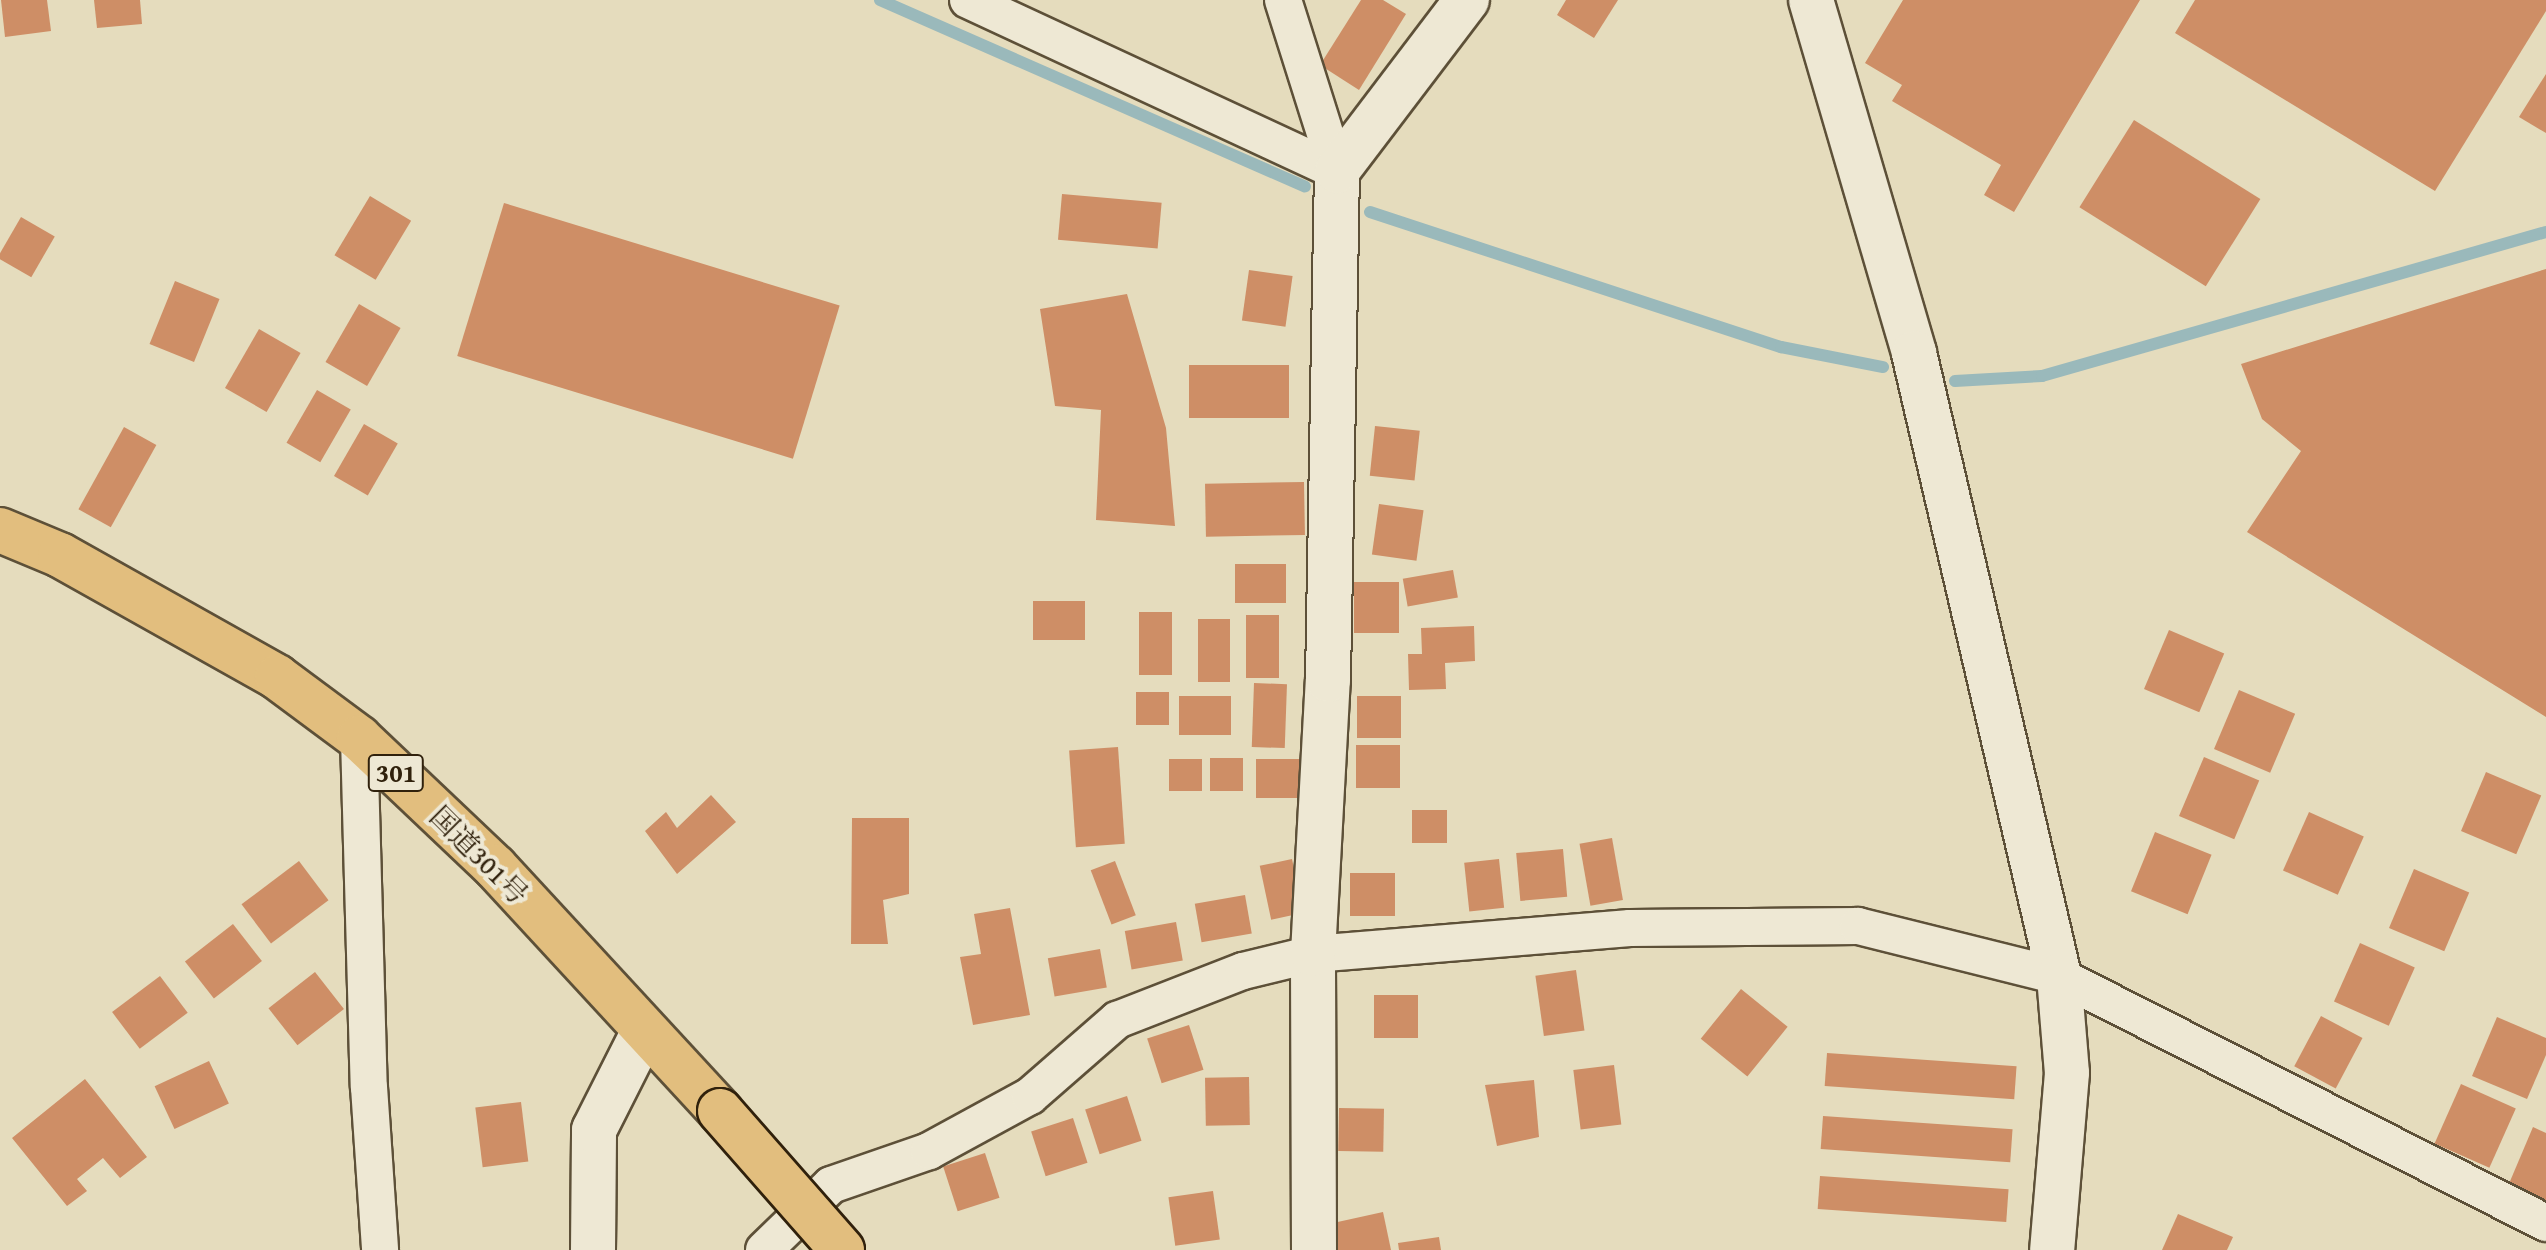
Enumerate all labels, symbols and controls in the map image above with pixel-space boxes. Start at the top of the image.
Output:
road number: 301 [366,751,426,795]
street label: 国道301号 [423,799,535,911]

